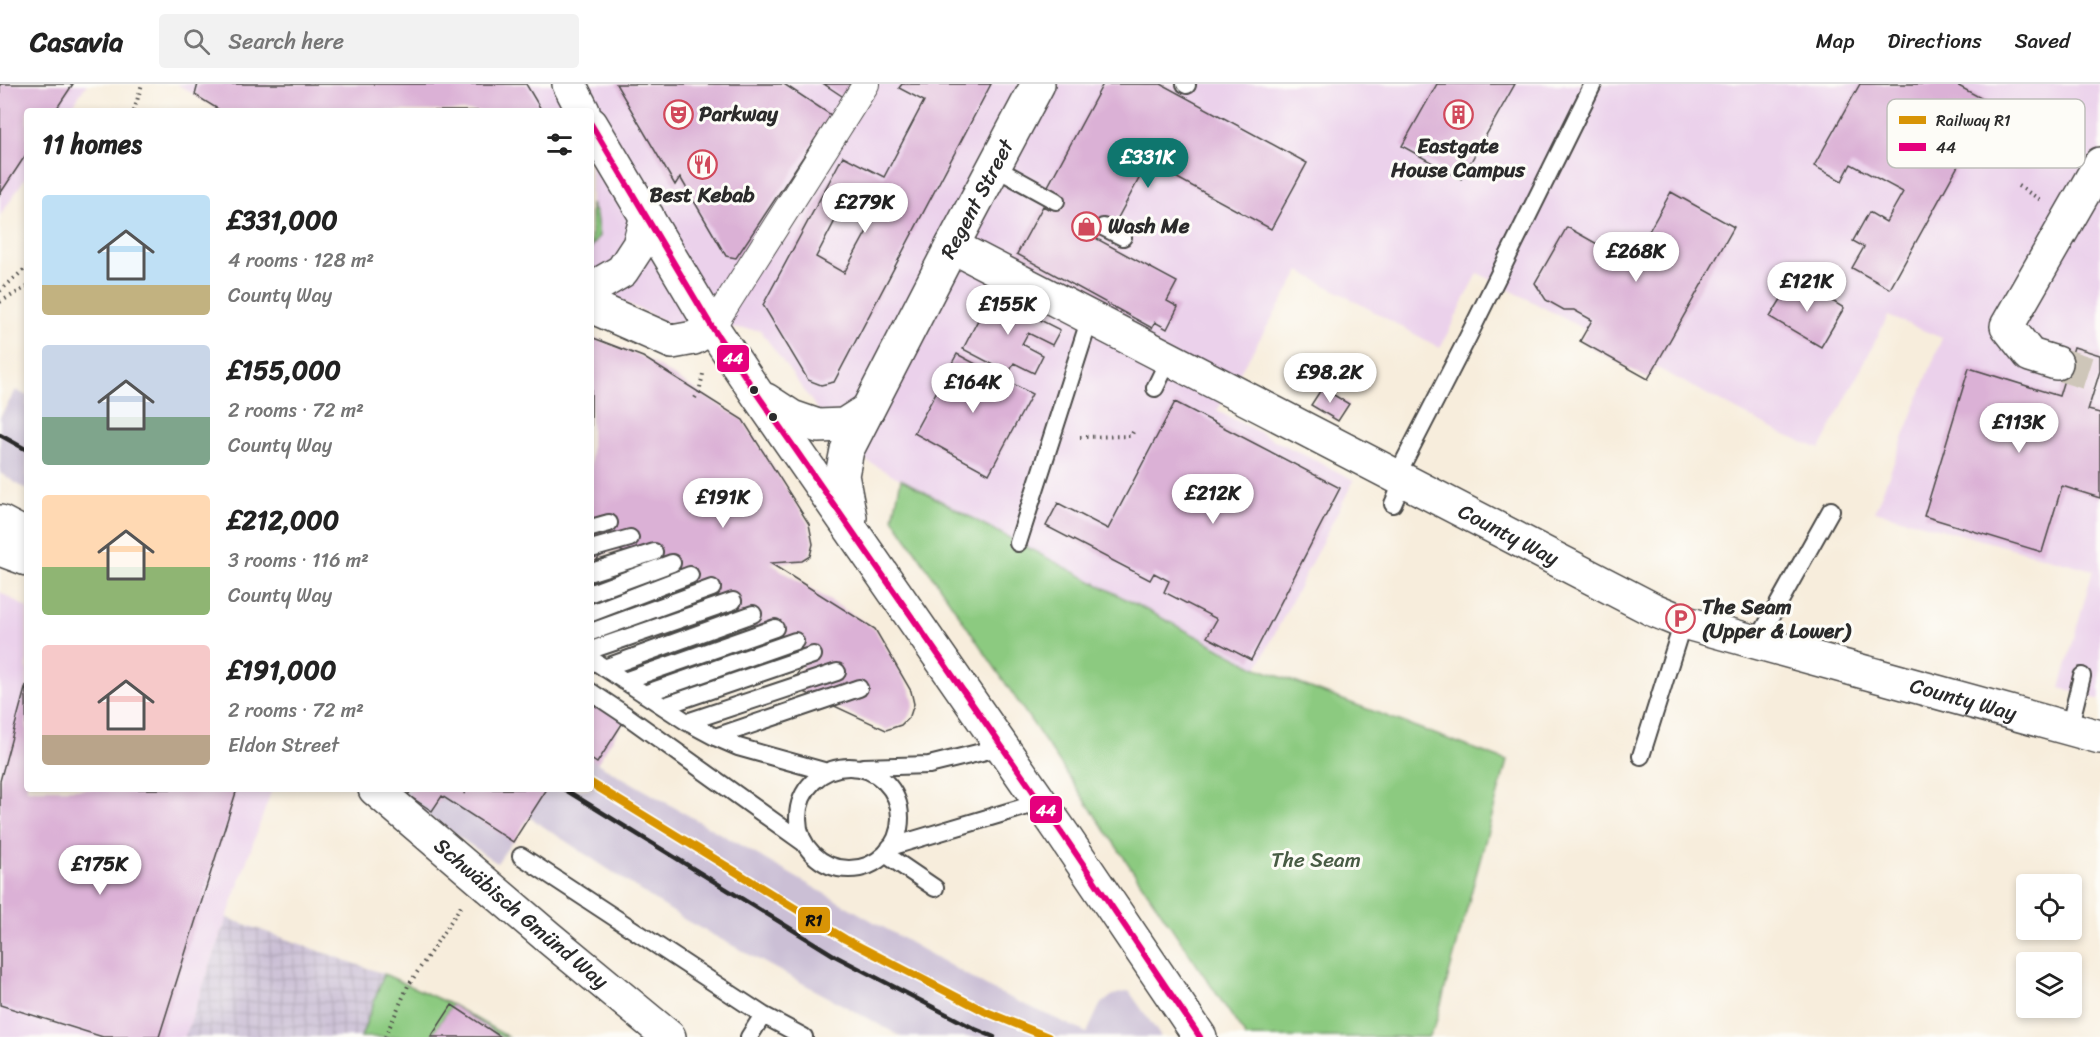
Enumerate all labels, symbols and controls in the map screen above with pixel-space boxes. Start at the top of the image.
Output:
search box [159,14,579,68]
text: Casavia [30,17,123,66]
text: Search here [228,22,344,61]
text: Map [1816,22,1854,60]
text: Directions [1887,22,1982,60]
text: Saved [2015,22,2070,60]
icon: search [180,25,213,58]
place label: Parkway [699,95,779,133]
theatre icon: Parkway [662,98,694,130]
building icon: Eastgate House Campus [1442,99,1474,131]
legend [1887,99,2085,168]
text: Railway R1 [1936,106,2011,135]
text: 11 homes [42,121,142,167]
place label: Eastgate House Campus [1390,127,1526,189]
icon: filters [543,128,576,161]
street label: Regent Street [929,131,1025,266]
text: 44 [1936,133,1956,162]
pin: £331K [1106,138,1190,189]
text: £331K [1121,140,1175,175]
restaurant icon: Best Kebab [686,148,718,180]
place label: Best Kebab [649,176,755,214]
pin: £279K [823,183,907,234]
text: £279K [836,185,894,220]
text: £331,000 [228,197,338,243]
place label: Wash Me [1108,207,1190,245]
shop icon: Wash Me [1071,210,1103,242]
icon: home [90,219,162,291]
pin: £268K [1594,232,1678,283]
text: £268K [1607,234,1665,269]
text: 4 rooms · 128 m² [228,243,374,278]
pin: £121K [1765,262,1849,313]
text: £121K [1781,264,1833,299]
text: County Way [228,278,332,313]
pin: £155K [966,285,1050,336]
text: £155K [980,287,1036,322]
line badge: 44 [716,344,750,373]
text: 44 [722,344,743,373]
text: £155,000 [228,347,341,393]
pin: £98.2K [1281,353,1379,404]
text: £98.2K [1298,355,1362,390]
pin: £164K [931,363,1015,414]
text: £164K [945,365,1001,400]
icon: home [90,369,162,441]
unlabelled marker [748,384,760,396]
text: 2 rooms · 72 m² [228,393,364,428]
pin: £113K [1977,403,2061,454]
text: £113K [1994,405,2044,440]
unlabelled marker [767,411,779,423]
text: County Way [228,428,332,463]
pin: £212K [1171,474,1255,525]
text: £212K [1186,476,1240,511]
pin: £191K [681,478,765,529]
text: £191K [697,480,749,515]
street label: County Way [1451,493,1566,577]
text: £212,000 [228,497,339,543]
icon: home [90,519,162,591]
text: 3 rooms · 116 m² [228,543,369,578]
text: County Way [228,578,332,613]
place label: The Seam (Upper & Lower) [1702,588,1852,650]
parking icon: The Seam (Upper & Lower) [1665,603,1697,635]
text: £191,000 [228,647,336,693]
street label: County Way [1906,666,2021,732]
icon: home [90,669,162,741]
text: 2 rooms · 72 m² [228,693,364,728]
text: Eldon Street [228,728,339,763]
line badge: 44 [1029,795,1063,824]
text: 44 [1035,796,1056,825]
street label: Schwäbisch Gmünd Way [425,828,618,999]
park label: The Seam [1271,841,1361,879]
pin: £175K [58,845,142,896]
text: £175K [73,847,127,882]
map controls [2016,874,2082,1018]
button: locate [2016,874,2082,940]
line badge: R1 [797,906,831,934]
text: R1 [805,906,822,935]
button: layers [2016,952,2082,1018]

